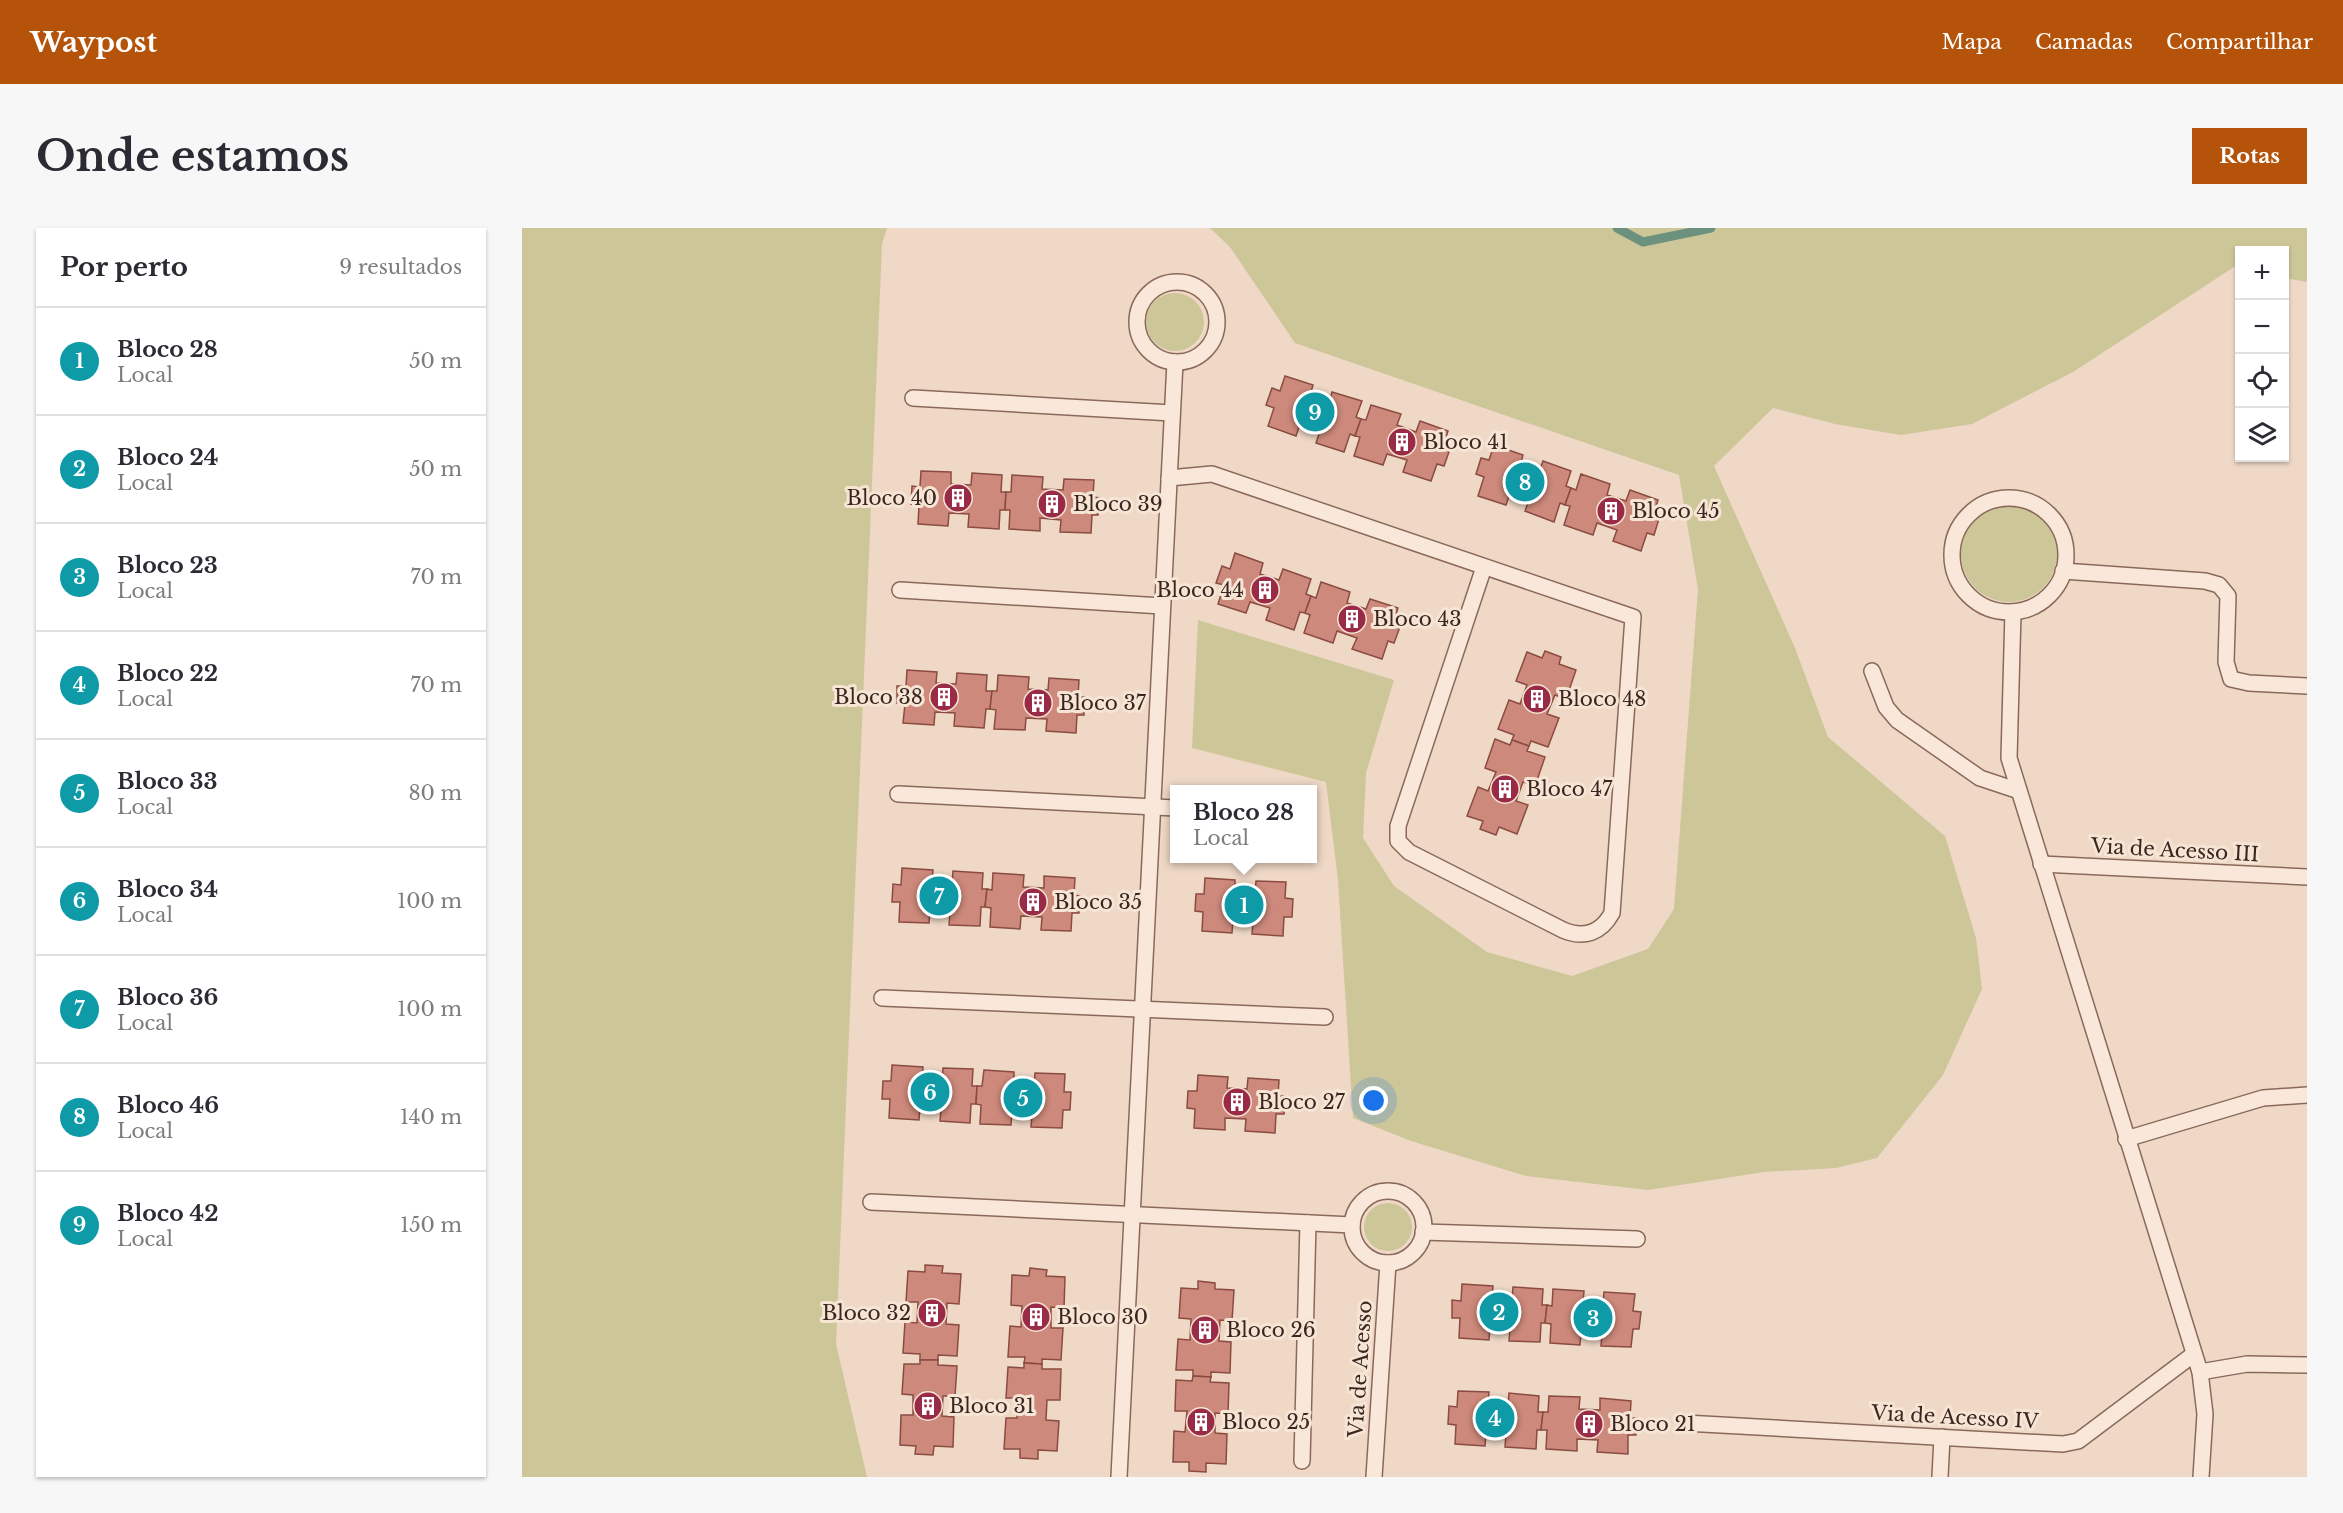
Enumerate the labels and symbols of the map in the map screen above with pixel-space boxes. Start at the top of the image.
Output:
pin: 9 [1296,390,1334,435]
building icon: Bloco 41 [1386,426,1418,458]
place label: Bloco 41 [1423,430,1508,454]
pin: 8 [1506,460,1544,504]
building icon: Bloco 40 [942,482,974,514]
place label: Bloco 40 [847,486,937,510]
building icon: Bloco 39 [1036,488,1068,520]
place label: Bloco 39 [1073,492,1163,516]
building icon: Bloco 45 [1595,495,1627,527]
place label: Bloco 45 [1632,499,1720,523]
building icon: Bloco 44 [1249,574,1281,606]
place label: Bloco 44 [1156,578,1244,602]
building icon: Bloco 43 [1336,603,1368,635]
place label: Bloco 43 [1373,607,1461,631]
building icon: Bloco 38 [928,681,960,713]
building icon: Bloco 48 [1521,683,1553,715]
place label: Bloco 38 [834,685,923,709]
building icon: Bloco 37 [1022,687,1054,719]
place label: Bloco 48 [1558,687,1646,711]
place label: Bloco 37 [1059,691,1147,715]
building icon: Bloco 47 [1489,773,1521,805]
place label: Bloco 47 [1526,777,1613,801]
street label: Via de Acesso III [2089,834,2260,866]
pin: 7 [920,874,958,918]
pin: 1 [1224,882,1264,928]
building icon: Bloco 35 [1017,886,1049,918]
place label: Bloco 35 [1054,890,1142,914]
pin: 6 [910,1070,950,1114]
pin: 5 [1004,1076,1042,1120]
building icon: Bloco 27 [1221,1086,1253,1118]
your location [1359,1086,1388,1115]
place label: Bloco 27 [1258,1090,1346,1114]
pin: 2 [1480,1290,1518,1334]
pin: 3 [1574,1296,1612,1340]
building icon: Bloco 32 [916,1297,948,1329]
street label: Via de Acesso [1343,1300,1377,1439]
place label: Bloco 32 [822,1301,911,1325]
building icon: Bloco 30 [1020,1301,1052,1333]
place label: Bloco 30 [1057,1305,1148,1329]
building icon: Bloco 26 [1189,1314,1221,1346]
place label: Bloco 26 [1226,1318,1316,1342]
building icon: Bloco 31 [912,1390,944,1422]
place label: Bloco 31 [949,1394,1035,1418]
pin: 4 [1476,1396,1514,1440]
street label: Via de Acesso IV [1870,1401,2039,1433]
building icon: Bloco 25 [1185,1406,1217,1438]
building icon: Bloco 21 [1573,1408,1605,1440]
place label: Bloco 25 [1222,1410,1310,1434]
place label: Bloco 21 [1610,1412,1696,1436]

